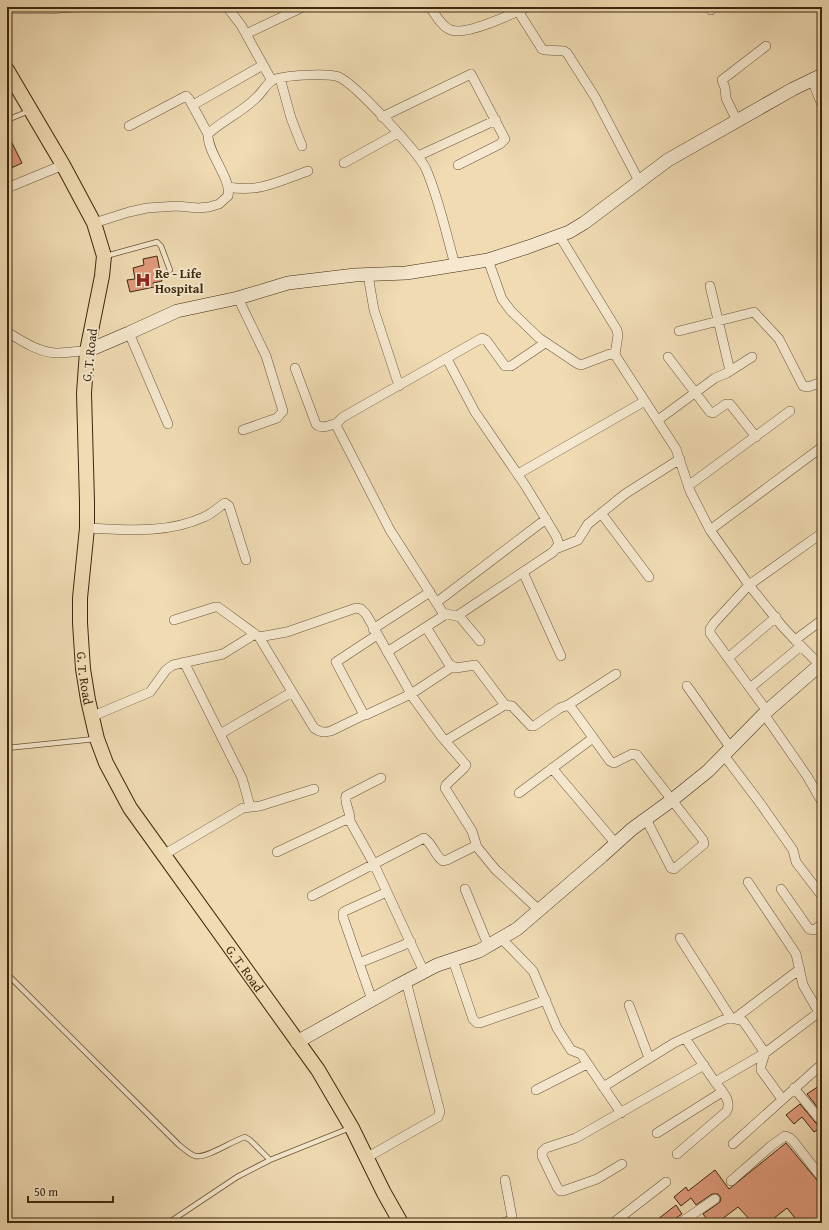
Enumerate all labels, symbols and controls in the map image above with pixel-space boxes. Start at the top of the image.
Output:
place label: Re - Life Hospital [155,264,204,298]
hospital icon: Re - Life Hospital [134,271,152,289]
street label: G. T. Road [77,327,102,383]
street label: G. T. Road [72,651,98,707]
street label: G. T. Road [221,941,268,996]
scale bar [28,1178,113,1204]
text: 50 m [34,1183,58,1200]

